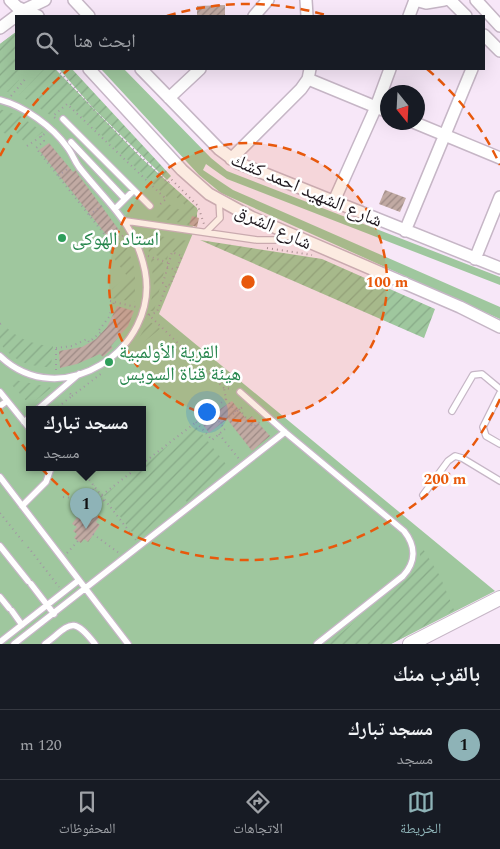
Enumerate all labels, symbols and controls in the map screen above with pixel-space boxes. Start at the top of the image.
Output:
search box [15,15,485,70]
text: ابحث هنا [73,27,136,56]
icon: search [33,29,61,57]
north arrow [380,85,425,130]
street label: شارع الشهيد احمد كشك [226,145,387,235]
street label: شارع الشرق [230,197,317,258]
place label: استاد الهوكى [72,225,159,254]
marker: استاد الهوكى [56,232,68,244]
text: 100 m [366,271,409,294]
centre of rings [239,273,257,291]
place label: القرية الأولمبية هيئة قناة السويس [119,338,241,389]
marker: القرية الأولمبية هيئة قناة السويس [103,356,115,368]
your location [194,399,220,425]
popup [26,406,146,471]
text: مسجد تبارك [43,409,129,438]
text: مسجد [43,441,80,465]
text: 200 m [424,468,467,491]
pin: 1 [70,488,102,529]
text: بالقرب منك [393,659,480,691]
text: مسجد تبارك [348,715,433,744]
text: 120 m [20,733,62,757]
text: 1 [460,733,469,757]
text: مسجد [397,747,433,771]
tab: المحفوظات [59,788,116,842]
tab: الاتجاهات [233,788,283,842]
tab: الخريطة [400,788,441,842]

